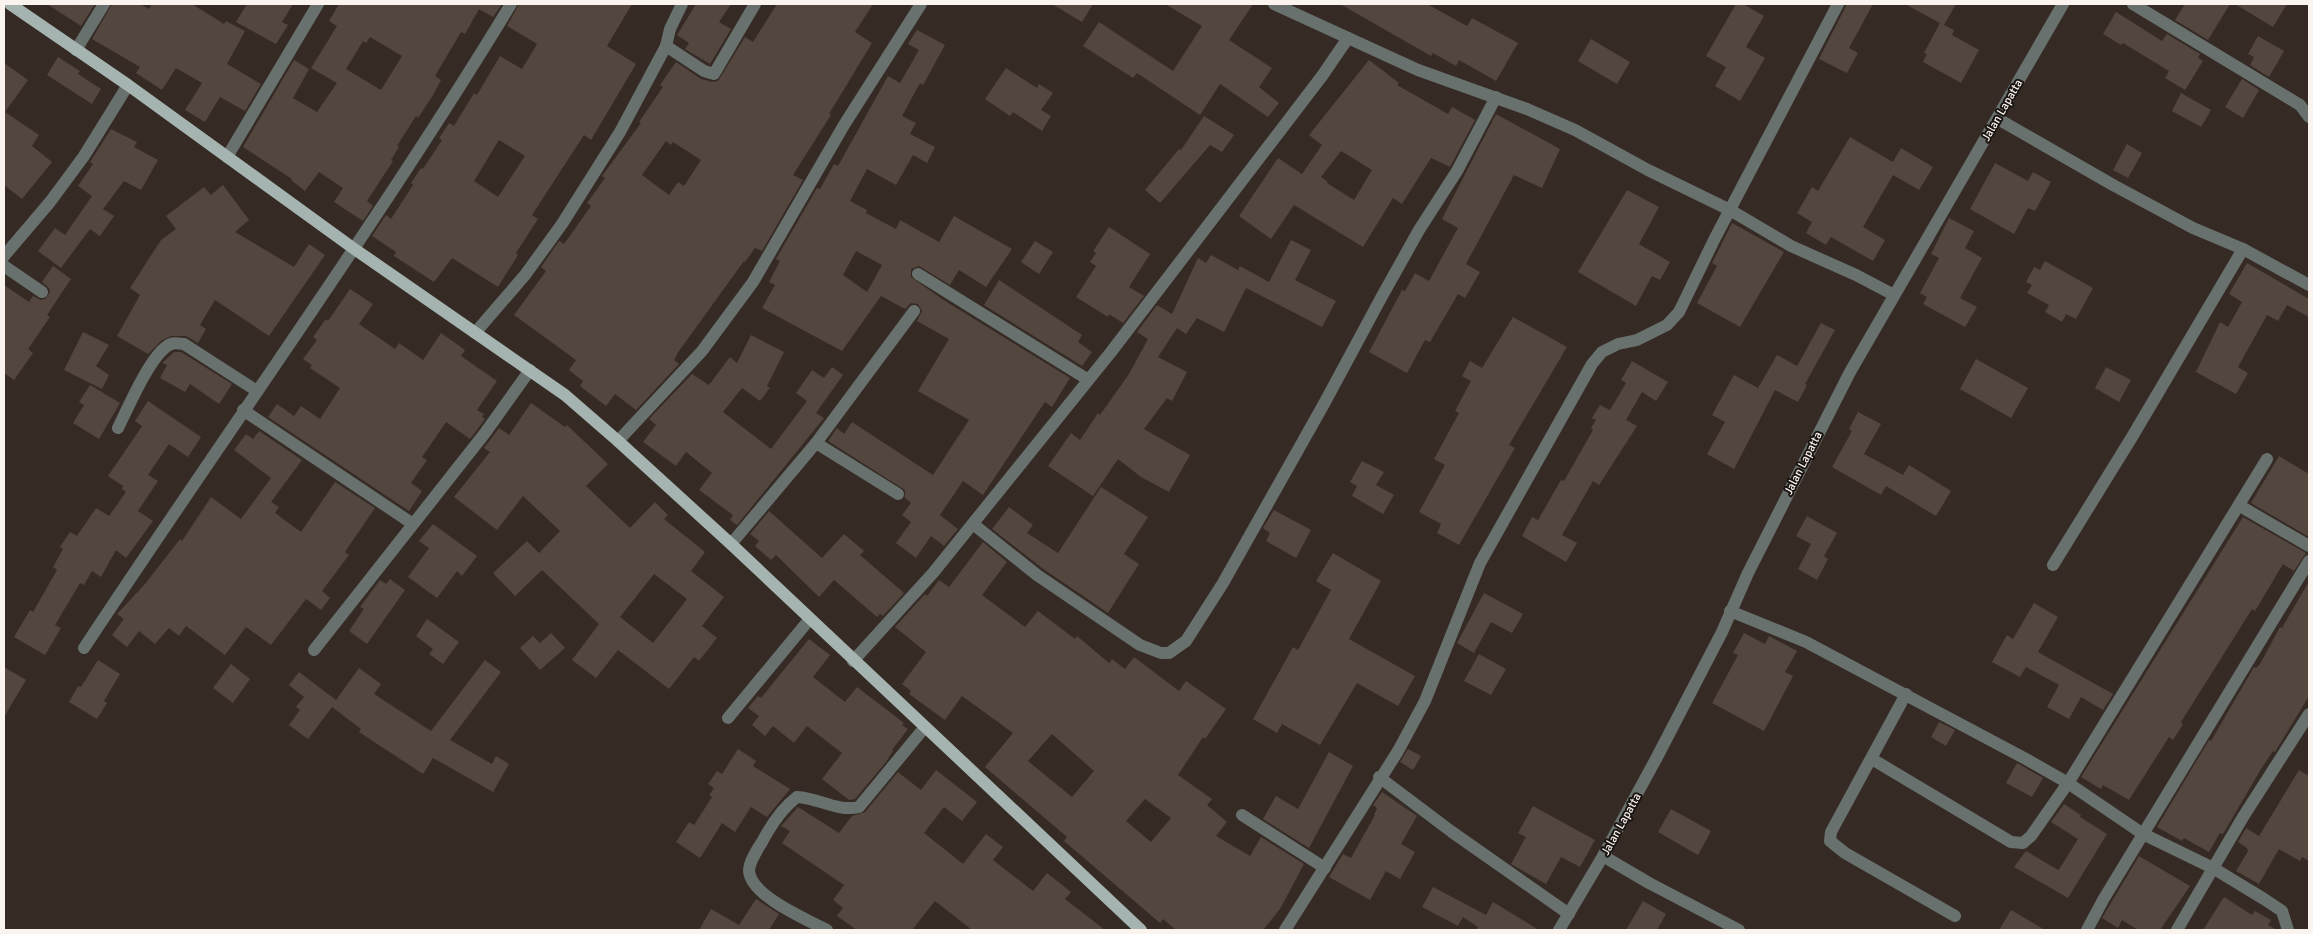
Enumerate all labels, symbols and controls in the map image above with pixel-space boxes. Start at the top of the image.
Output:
street label: Jalan Lapatta [1979,77,2026,144]
street label: Jalan Lapatta [1781,429,1826,497]
street label: Jalan Lapatta [1598,790,1645,858]

